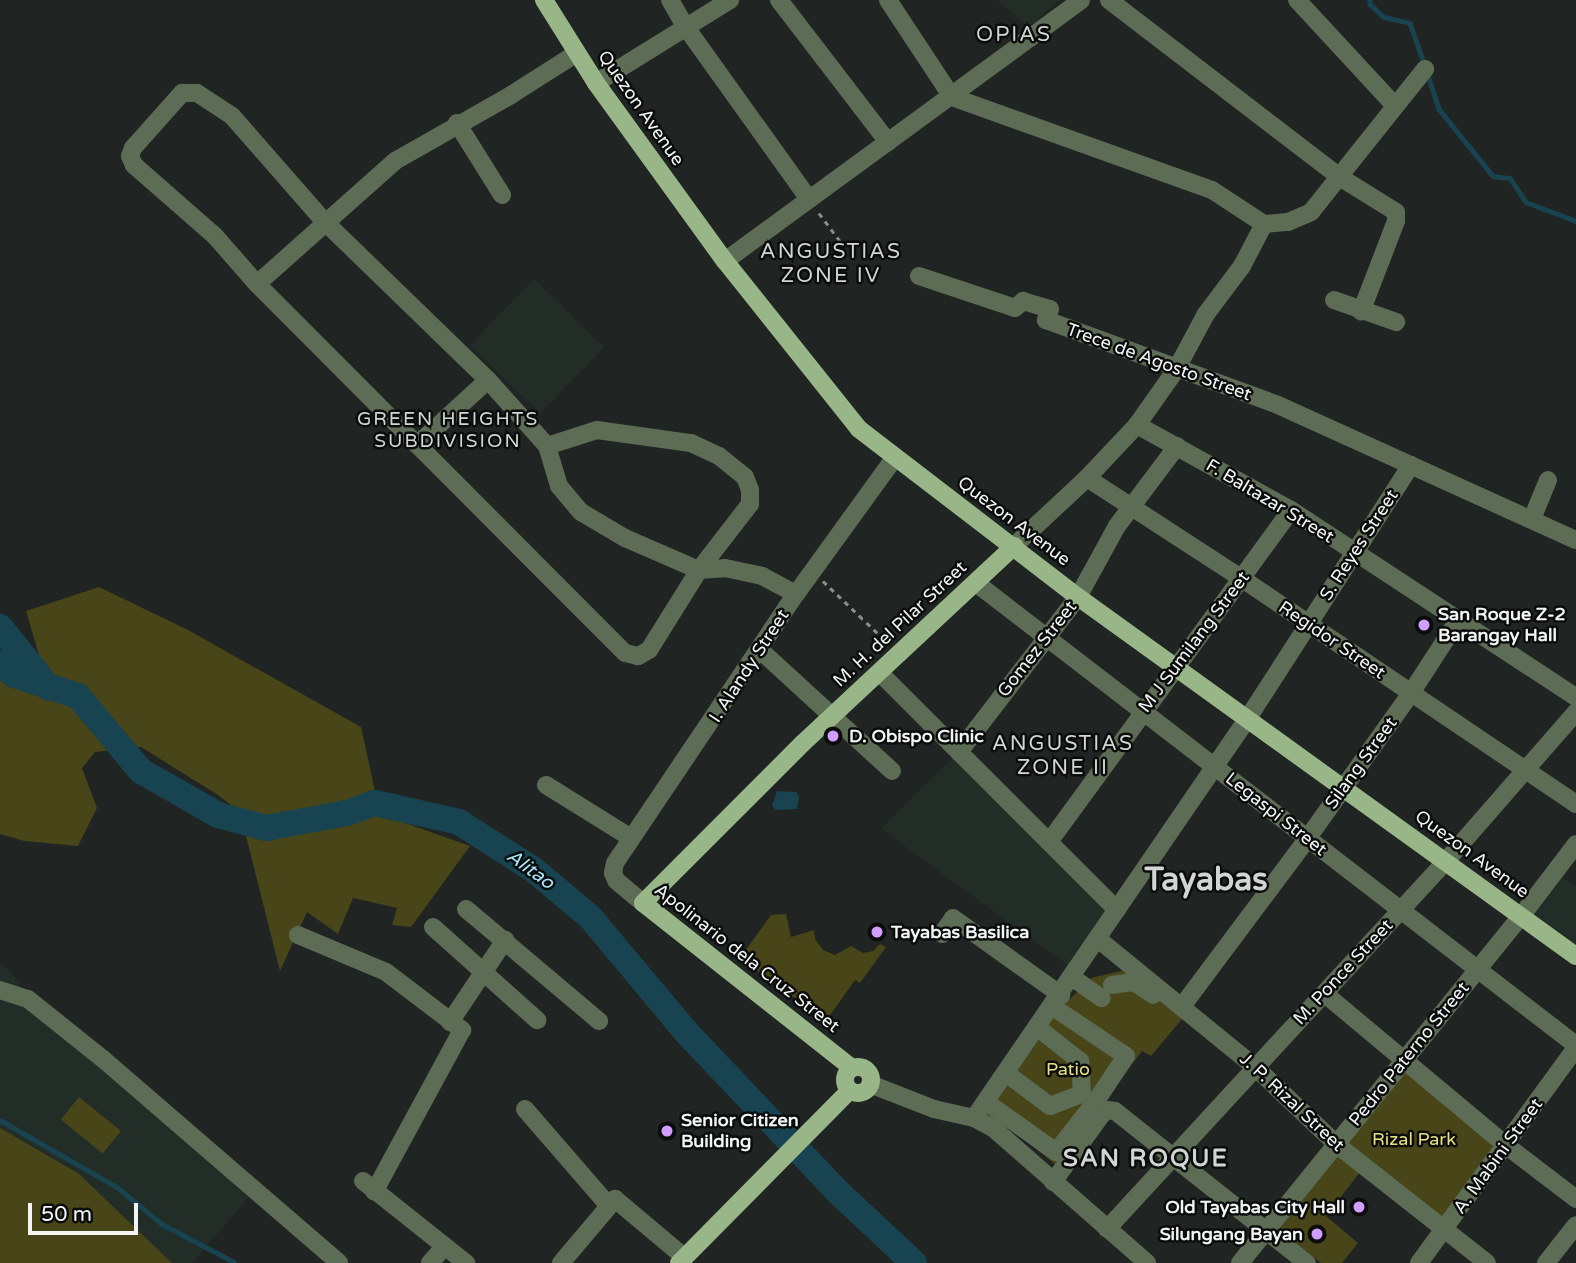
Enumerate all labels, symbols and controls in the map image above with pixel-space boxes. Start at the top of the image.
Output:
district label: OPIAS [977,22,1051,48]
street label: Quezon Avenue [593,46,689,170]
district label: ANGUSTIAS ZONE IV [761,239,901,289]
street label: Trece de Agosto Street [1064,318,1254,406]
district label: GREEN HEIGHTS SUBDIVISION [359,409,537,453]
street label: F. Baltazar Street [1202,454,1338,548]
street label: Quezon Avenue [953,472,1075,570]
street label: S. Reyes Street [1315,486,1403,604]
street label: M. H. del Pilar Street [829,557,971,691]
street label: M J Sumilang Street [1134,567,1254,717]
street label: Regidor Street [1274,596,1390,684]
street label: Gomez Street [993,597,1081,701]
place label: San Roque Z-2 Barangay Hall [1438,604,1566,646]
street label: I. Alandy Street [704,605,794,727]
marker: San Roque Z-2 Barangay Hall [1416,617,1432,633]
street label: Silang Street [1320,713,1402,813]
place label: D. Obispo Clinic [849,725,984,747]
marker: D. Obispo Clinic [823,726,843,746]
district label: ANGUSTIAS ZONE II [993,731,1133,781]
street label: Legaspi Street [1221,768,1331,860]
street label: Quezon Avenue [1411,805,1533,903]
water label: Alitao [502,845,558,895]
district label: Tayabas [1144,861,1268,899]
street label: Apolinario dela Cruz Street [650,879,844,1037]
street label: M. Ponce Street [1289,915,1397,1029]
place label: Tayabas Basilica [891,921,1029,943]
marker: Tayabas Basilica [869,924,885,940]
street label: Pedro Paterno Street [1344,978,1474,1130]
street label: J. P. Rizal Street [1235,1048,1349,1156]
park label: Patio [1046,1058,1090,1080]
street label: A. Mabini Street [1449,1094,1547,1218]
place label: Senior Citizen Building [681,1110,799,1152]
marker: Senior Citizen Building [659,1123,675,1139]
park label: Rizal Park [1372,1128,1456,1150]
district label: SAN ROQUE [1064,1145,1228,1173]
scale bar [32,1190,142,1234]
place label: Old Tayabas City Hall [1165,1196,1345,1218]
marker: Old Tayabas City Hall [1351,1199,1367,1215]
text: 50 m [41,1202,92,1227]
place label: Silungang Bayan [1160,1223,1303,1245]
marker: Silungang Bayan [1309,1226,1325,1242]

